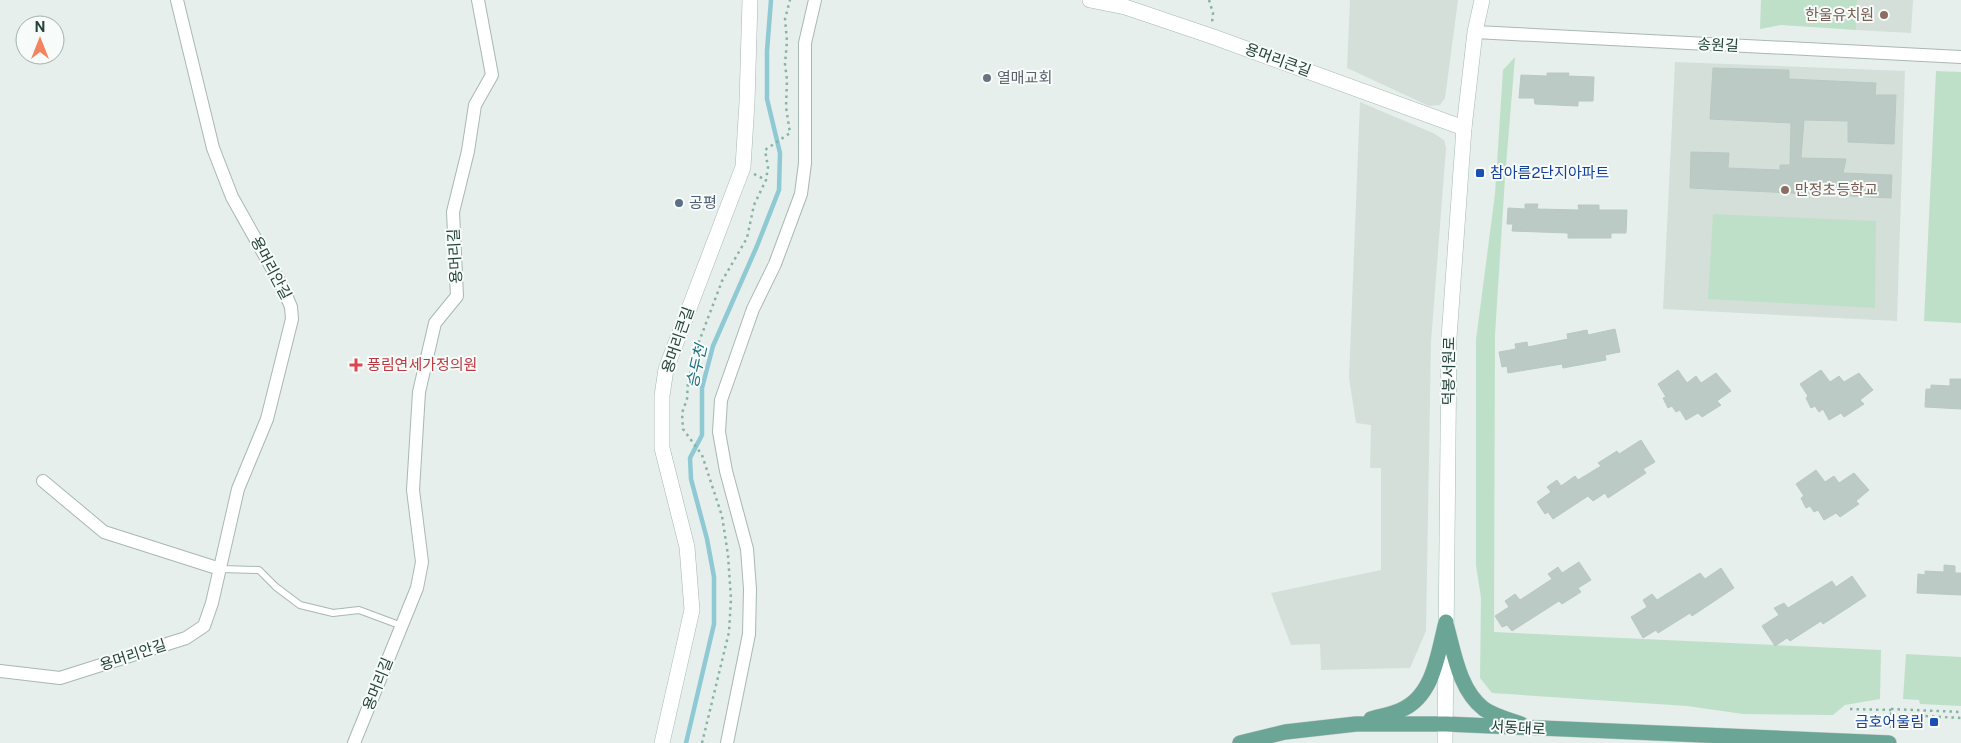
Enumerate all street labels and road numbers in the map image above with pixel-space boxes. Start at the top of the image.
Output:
street label: 송원길 [1697,35,1739,54]
street label: 용머리큰길 [1243,40,1314,79]
street label: 용머리길 [445,228,464,284]
street label: 용머리안길 [248,233,295,302]
street label: 용머리큰길 [658,304,697,375]
street label: 덕봉서원로 [1439,336,1458,406]
street label: 용머리안길 [97,636,168,673]
street label: 용머리길 [359,655,396,713]
street label: 서동대로 [1490,718,1546,737]

